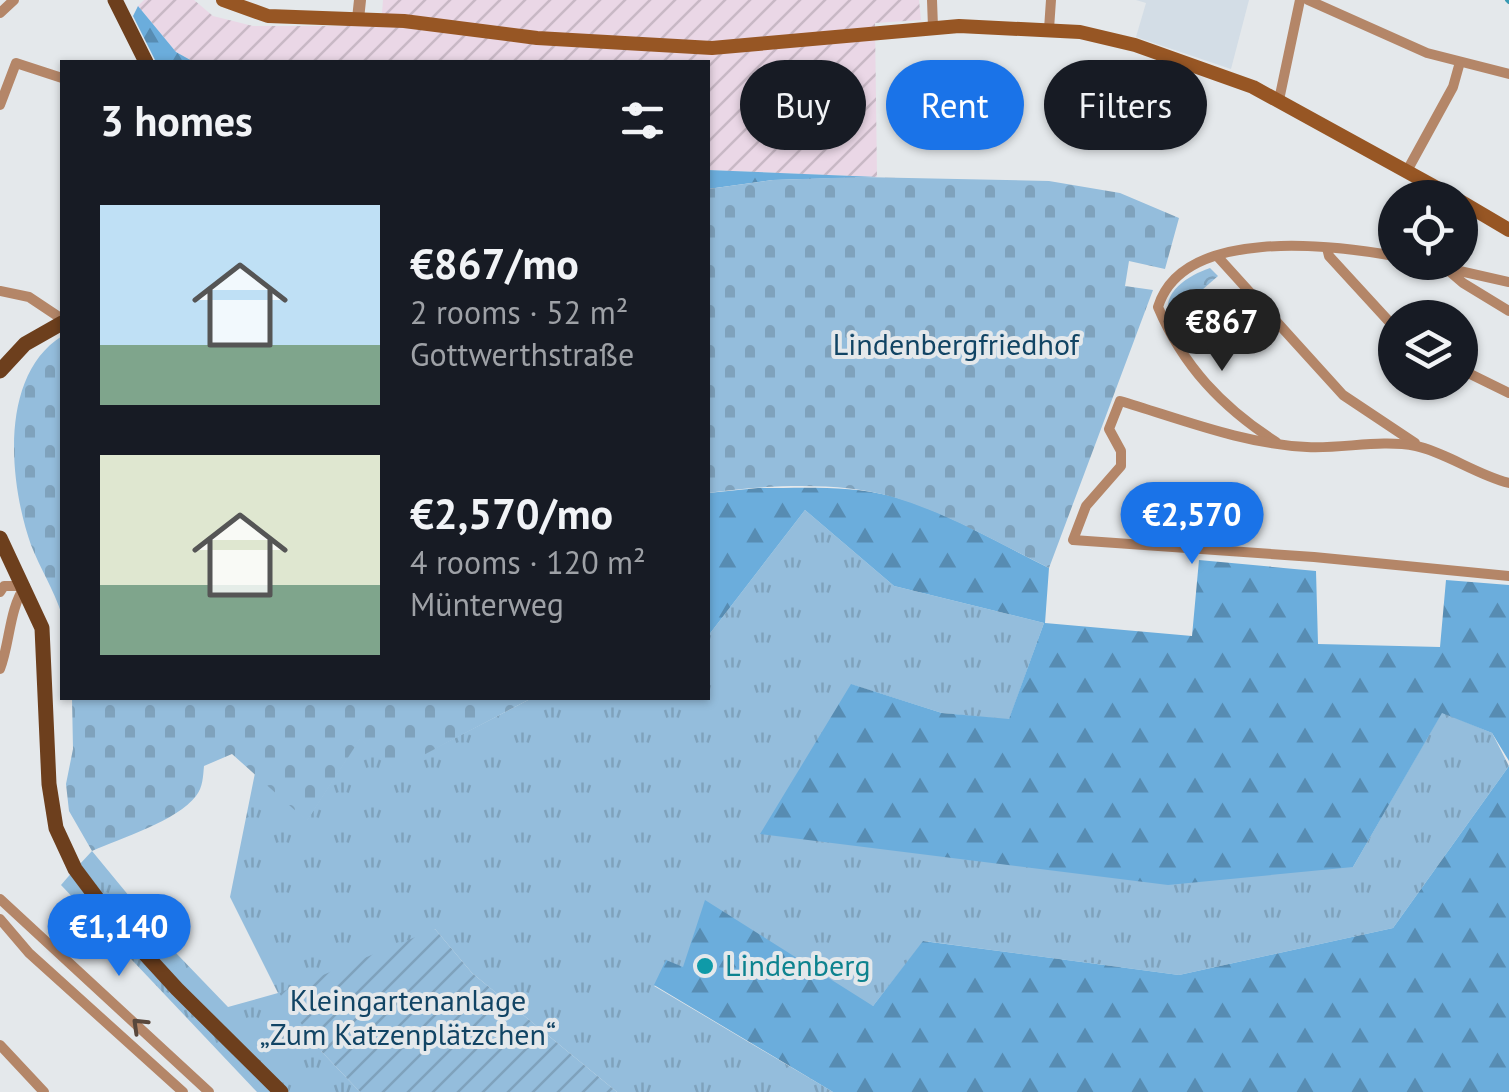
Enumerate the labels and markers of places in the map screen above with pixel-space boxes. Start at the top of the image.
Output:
pin: €867 [1163,289,1281,374]
pin: €2,570 [1111,482,1273,567]
pin: €1,140 [38,894,200,979]
place label: Lindenberg [725,945,871,984]
marker: Lindenberg [694,955,716,977]

